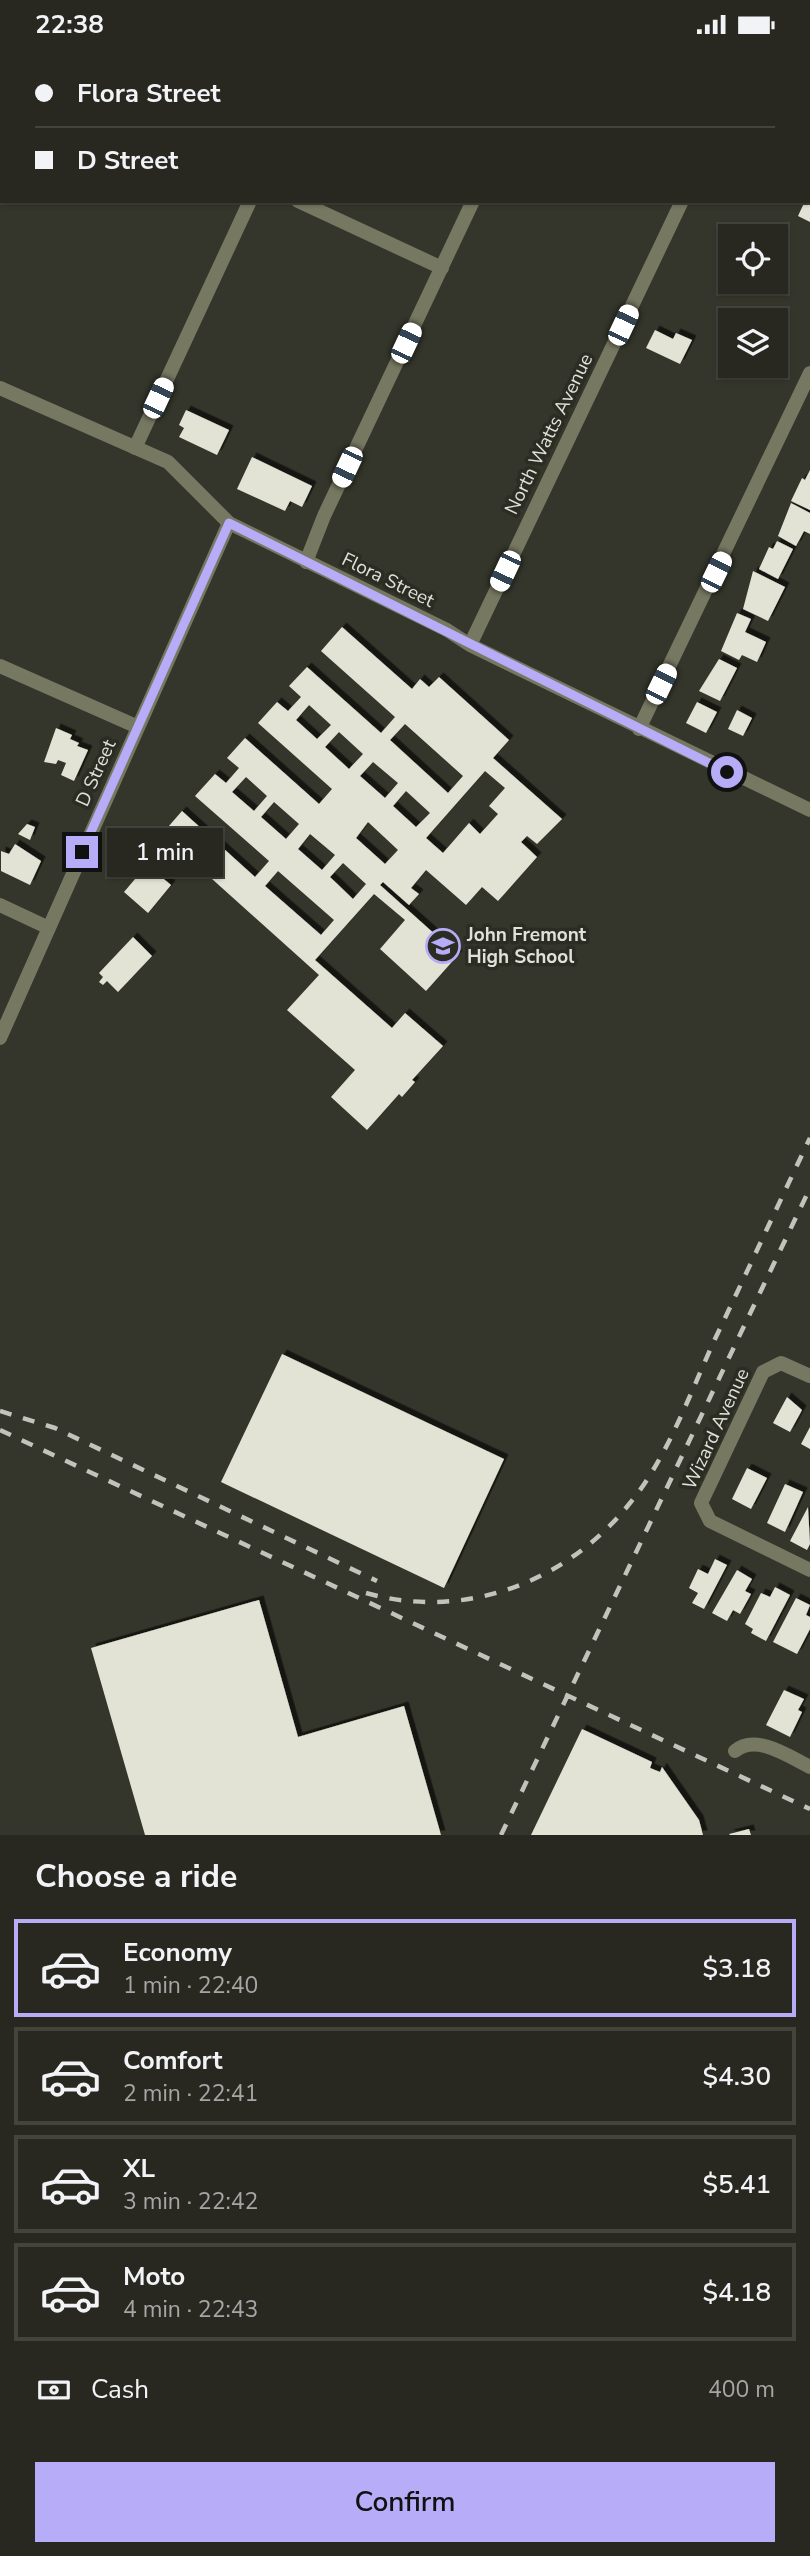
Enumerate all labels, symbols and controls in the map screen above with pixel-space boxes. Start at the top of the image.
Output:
text: 22:38 [35,7,104,42]
text: Flora Street [77,76,220,111]
text: D Street [77,143,178,178]
map controls [718,224,788,378]
button: locate [718,224,788,294]
car [605,302,642,348]
button: layers [718,308,788,378]
car [388,320,425,366]
street label: North Watts Avenue [499,349,599,519]
car [140,375,177,421]
car [329,444,366,490]
street label: Flora Street [337,546,439,614]
car [487,548,524,594]
car [698,549,735,595]
car [643,661,680,707]
street label: D Street [70,735,122,811]
route start [711,756,743,788]
callout: 1 min [106,827,222,877]
route end [66,836,98,868]
text: 1 min [136,837,194,868]
place label: John Fremont High School [466,922,587,970]
school or university icon: John Fremont High School [424,927,462,965]
street label: Wizard Avenue [676,1364,756,1494]
text: Choose a ride [35,1855,237,1898]
text: Economy [123,1935,232,1970]
icon: car [39,1937,102,2000]
text: $3.18 [702,1951,771,1986]
text: 1 min · 22:40 [123,1970,258,2001]
text: Comfort [123,2043,223,2078]
icon: car [39,2045,102,2108]
text: $4.30 [702,2059,771,2094]
text: 2 min · 22:41 [123,2078,258,2109]
text: XL [123,2151,155,2186]
icon: car [39,2153,102,2216]
text: $5.41 [702,2167,771,2202]
text: 3 min · 22:42 [123,2186,258,2217]
text: Moto [123,2259,185,2294]
icon: car [39,2261,102,2324]
text: $4.18 [702,2275,771,2310]
text: 4 min · 22:43 [123,2294,258,2325]
icon: cash [35,2371,73,2409]
text: Cash [91,2372,149,2407]
text: 400 m [708,2374,775,2405]
button: Confirm [35,2462,775,2542]

